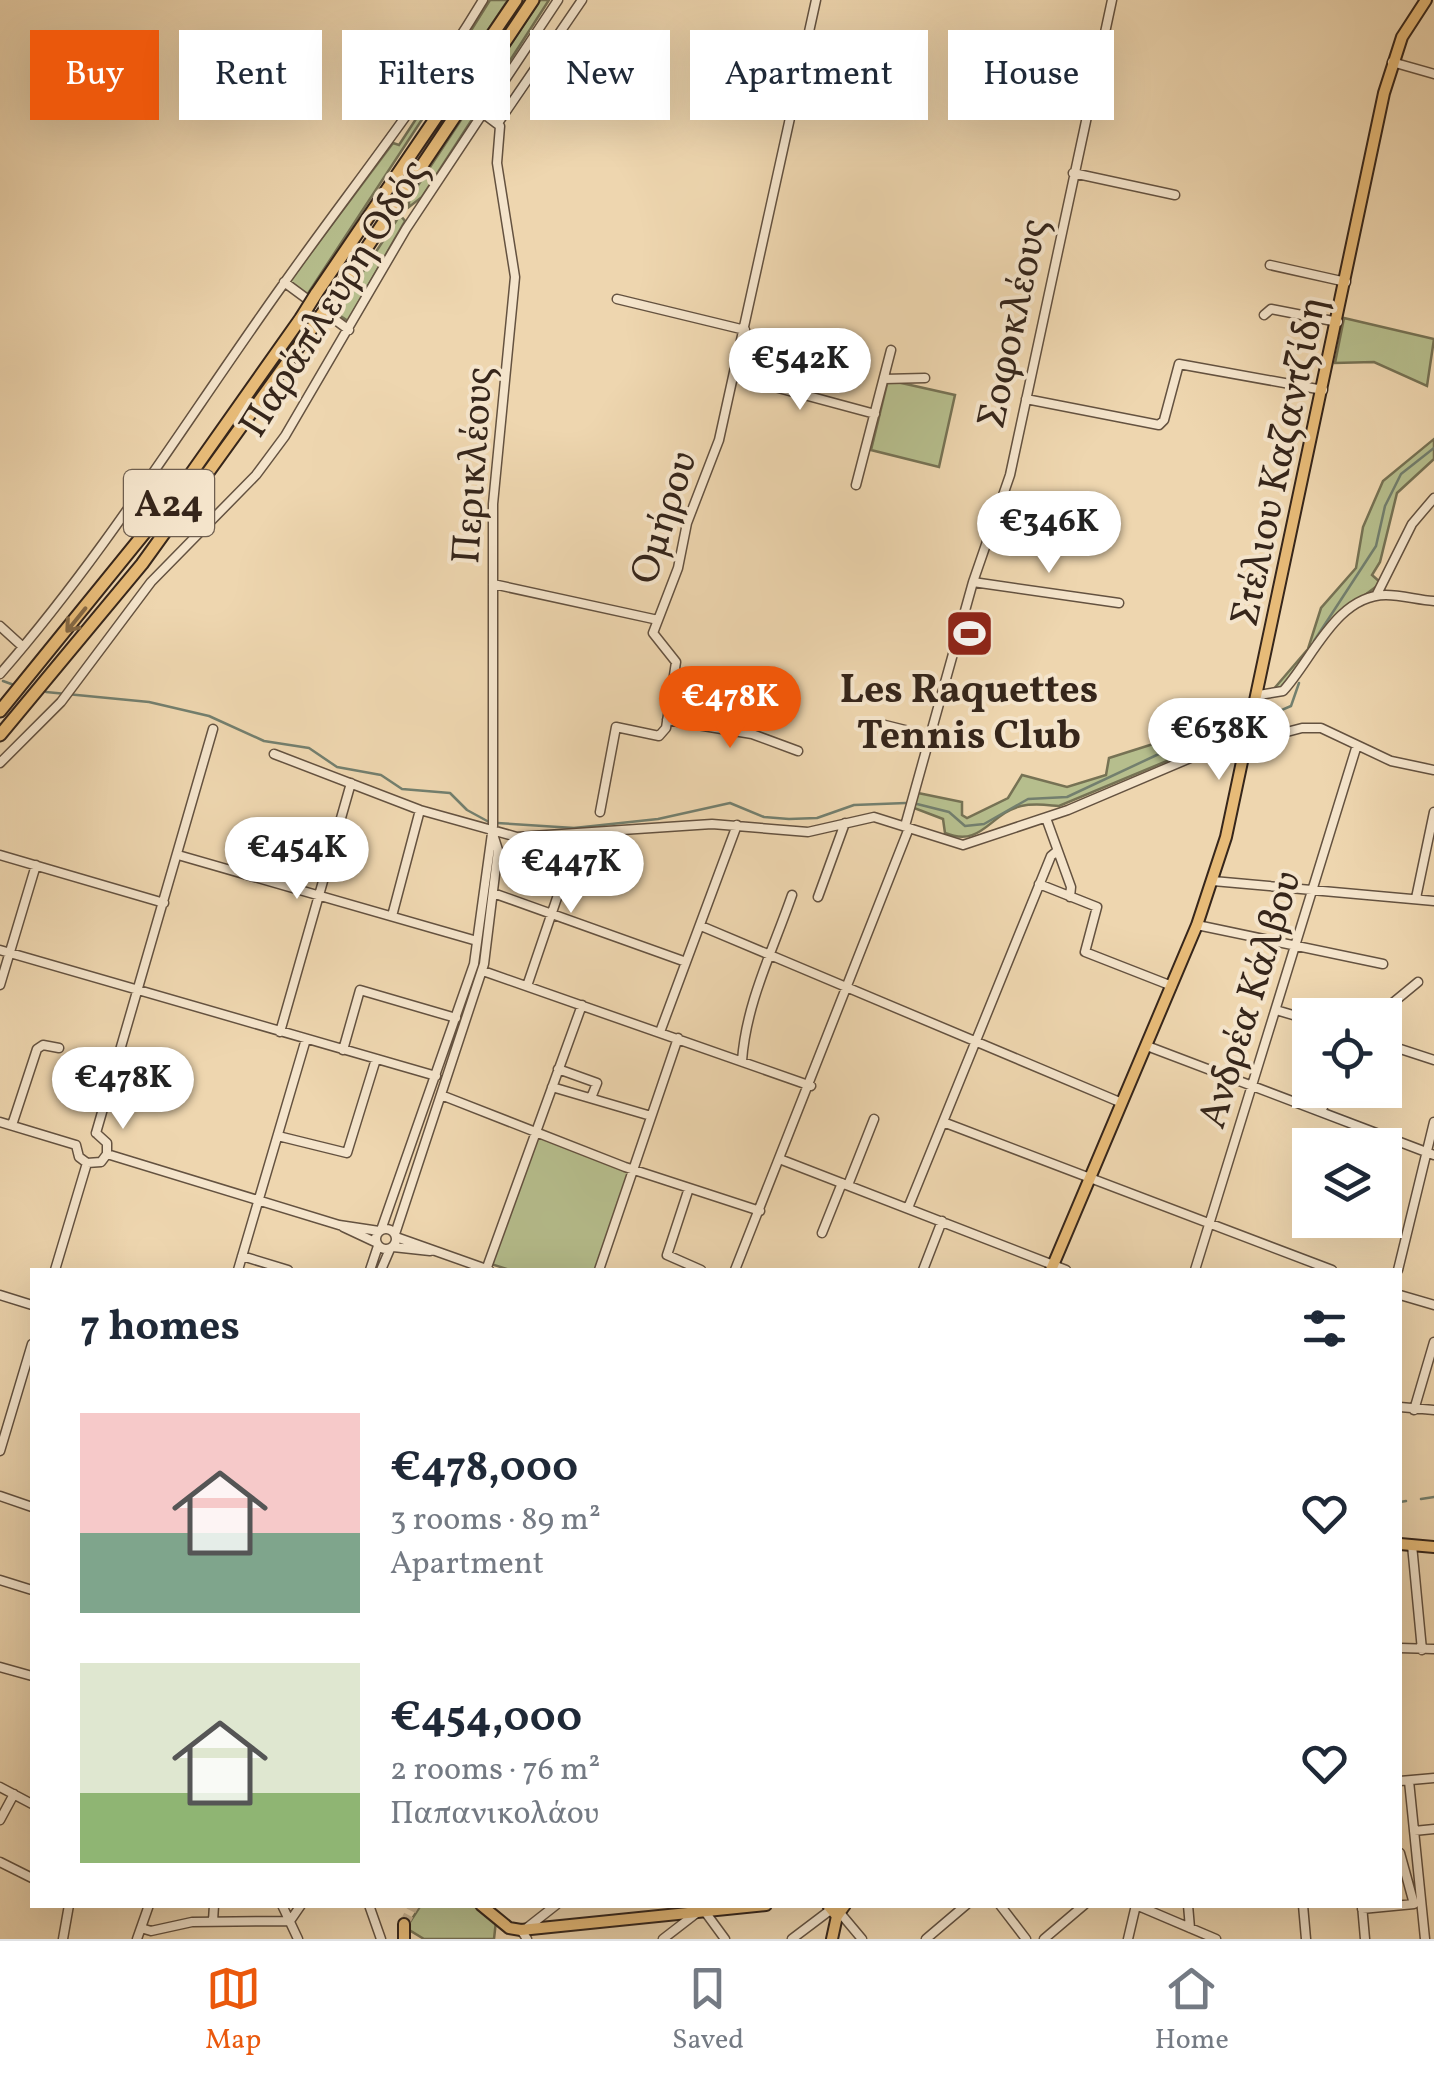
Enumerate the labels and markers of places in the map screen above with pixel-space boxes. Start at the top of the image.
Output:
pin: €542K [730,328,870,413]
pin: €346K [979,491,1119,576]
sports icon: Les Raquettes Tennis Club [943,607,995,659]
place label: Les Raquettes Tennis Club [840,664,1098,766]
pin: €478K [660,666,800,751]
pin: €638K [1149,698,1289,783]
pin: €454K [227,817,367,902]
pin: €447K [501,831,641,916]
pin: €478K [53,1047,193,1132]

